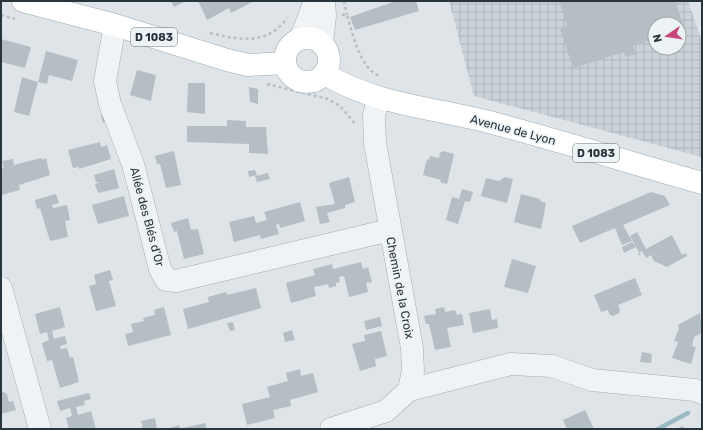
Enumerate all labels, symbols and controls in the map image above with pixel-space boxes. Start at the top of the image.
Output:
north arrow [647,16,687,56]
road number: D 1083 [131,28,177,46]
text: N [651,33,665,43]
street label: Avenue de Lyon [469,112,557,148]
road number: D 1083 [573,144,619,162]
street label: Allée des Blés d'Or [127,166,167,269]
street label: Chemin de la Croix [383,236,417,341]

